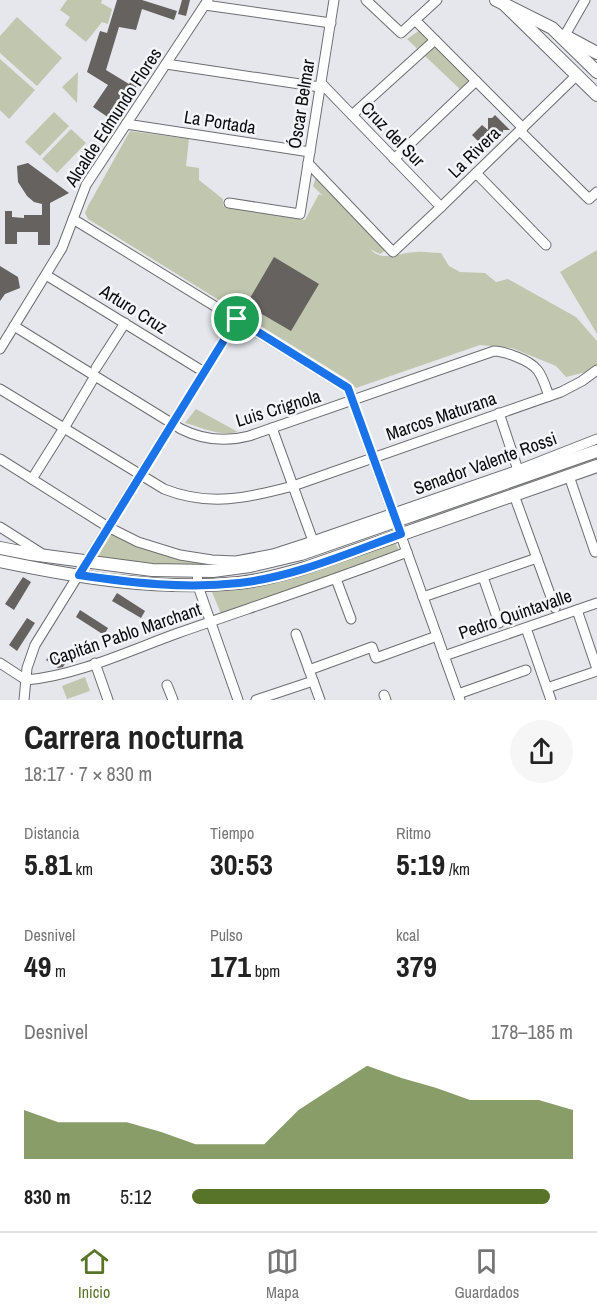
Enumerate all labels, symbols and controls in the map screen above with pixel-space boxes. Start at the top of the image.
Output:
street label: Alcalde Edmundo Flores [58,43,167,192]
street label: Óscar Belmar [282,57,320,151]
street label: Cruz del Sur [356,96,431,172]
street label: La Portada [182,104,258,140]
street label: La Rivera [442,121,506,183]
street label: Arturo Cruz [95,278,173,340]
pin [211,293,262,344]
icon: arrive [220,302,253,335]
street label: Luis Crignola [232,383,324,433]
street label: Marcos Maturana [383,385,499,447]
street label: Senador Valente Rossi [410,425,560,501]
street label: Pedro Quintavalle [455,583,575,645]
street label: Capitán Pablo Marchant [46,596,204,672]
text: Carrera nocturna [24,715,244,759]
button: share [510,720,573,783]
text: 18:17 · 7 × 830 m [24,760,152,787]
text: Distancia [24,822,79,844]
text: Tiempo [210,822,254,844]
text: Ritmo [396,822,431,844]
text: 5.81 [24,844,72,884]
text: 30:53 [210,844,273,884]
text: 5:19 [396,844,445,884]
text: km [72,858,93,880]
text: /km [445,858,470,880]
text: Desnivel [24,924,75,946]
text: Pulso [210,924,243,946]
text: kcal [396,924,419,946]
text: 49 [24,946,51,986]
text: 171 [210,946,251,986]
text: 379 [396,946,437,986]
text: m [51,960,66,982]
text: bpm [251,960,280,982]
text: Desnivel [24,1018,88,1045]
text: 178–185 m [491,1018,573,1045]
text: 830 m [24,1183,71,1210]
text: 5:12 [120,1183,152,1210]
tab: Inicio [78,1245,111,1303]
tab: Mapa [266,1245,299,1303]
tab: Guardados [454,1245,519,1303]

